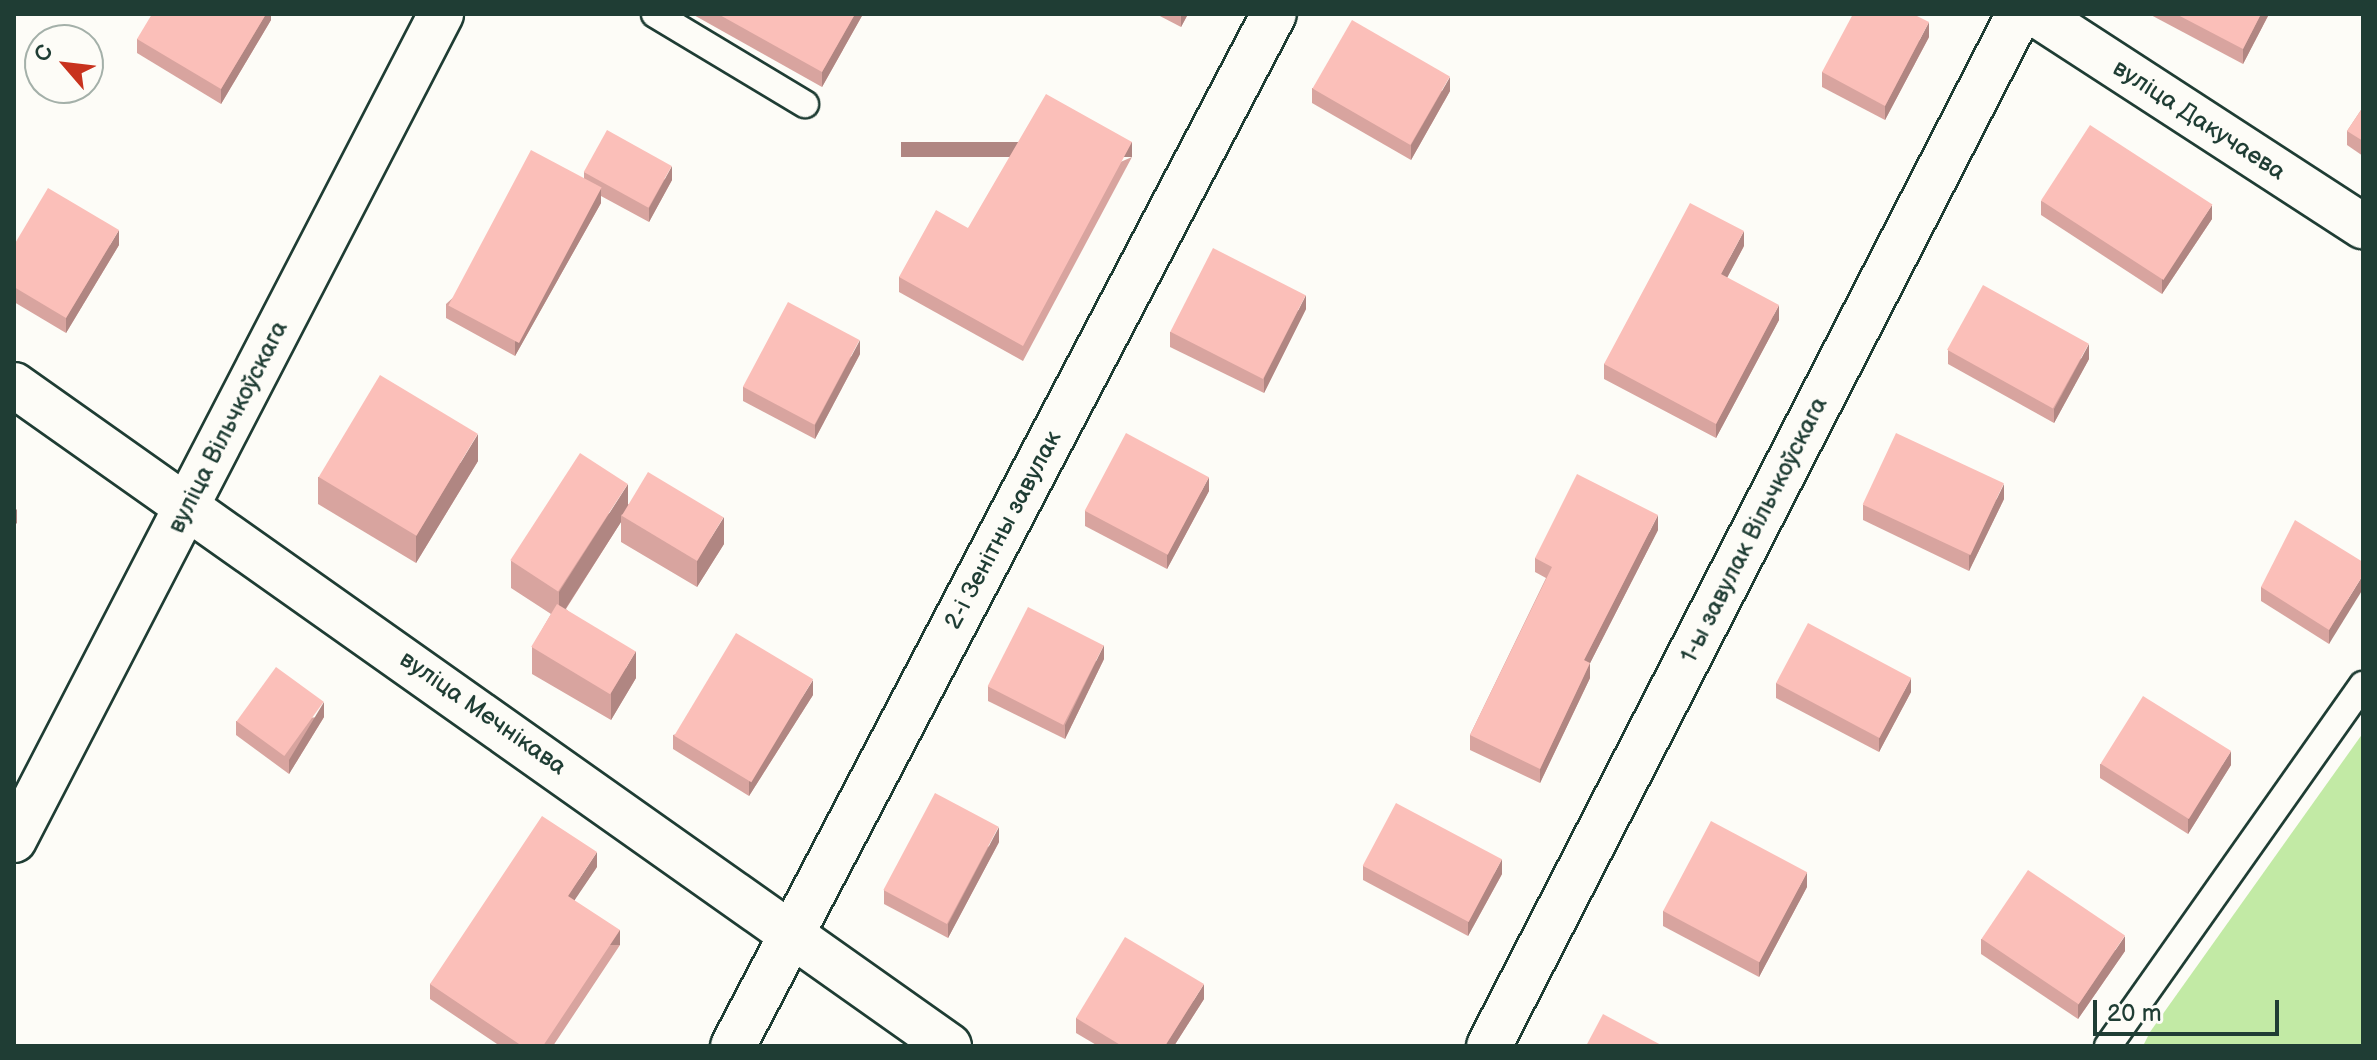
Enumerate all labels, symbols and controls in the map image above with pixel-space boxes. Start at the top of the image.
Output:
north arrow [24,24,104,104]
text: С [29,40,60,67]
street label: вуліца Дакучаева [2107,54,2291,186]
street label: вуліца Вільчкоўскага [162,316,294,538]
street label: 1-ы завулак Вільчкоўскага [1674,392,1834,668]
street label: 2-і Зенітны завулак [938,426,1068,634]
street label: вуліца Мечнікава [394,645,572,781]
scale bar [2097,984,2283,1034]
text: 20 m [2107,999,2162,1028]

